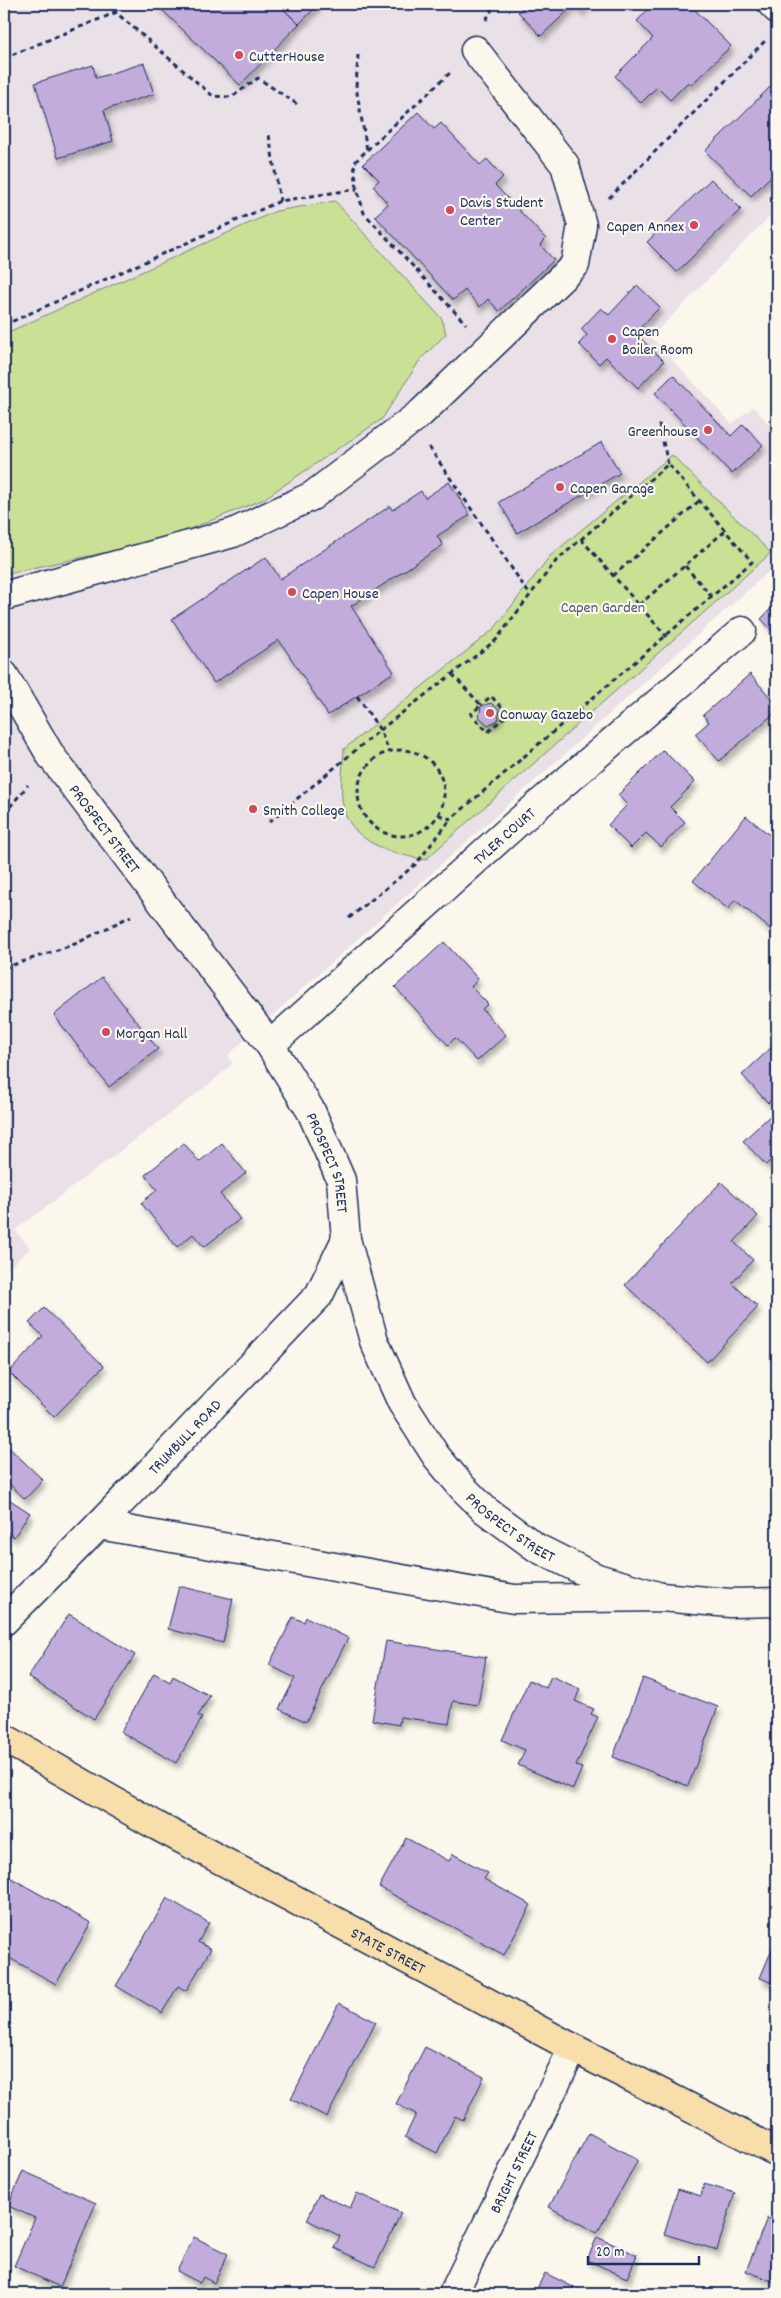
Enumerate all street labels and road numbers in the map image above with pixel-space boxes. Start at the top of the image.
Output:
street label: PROSPECT STREET [62,780,145,879]
street label: TYLER COURT [469,803,542,871]
street label: PROSPECT STREET [299,1109,353,1214]
street label: TRUMBULL ROAD [144,1395,228,1481]
street label: PROSPECT STREET [459,1488,559,1569]
street label: STATE STREET [346,1922,429,1981]
street label: BRIGHT STREET [485,2127,545,2218]

